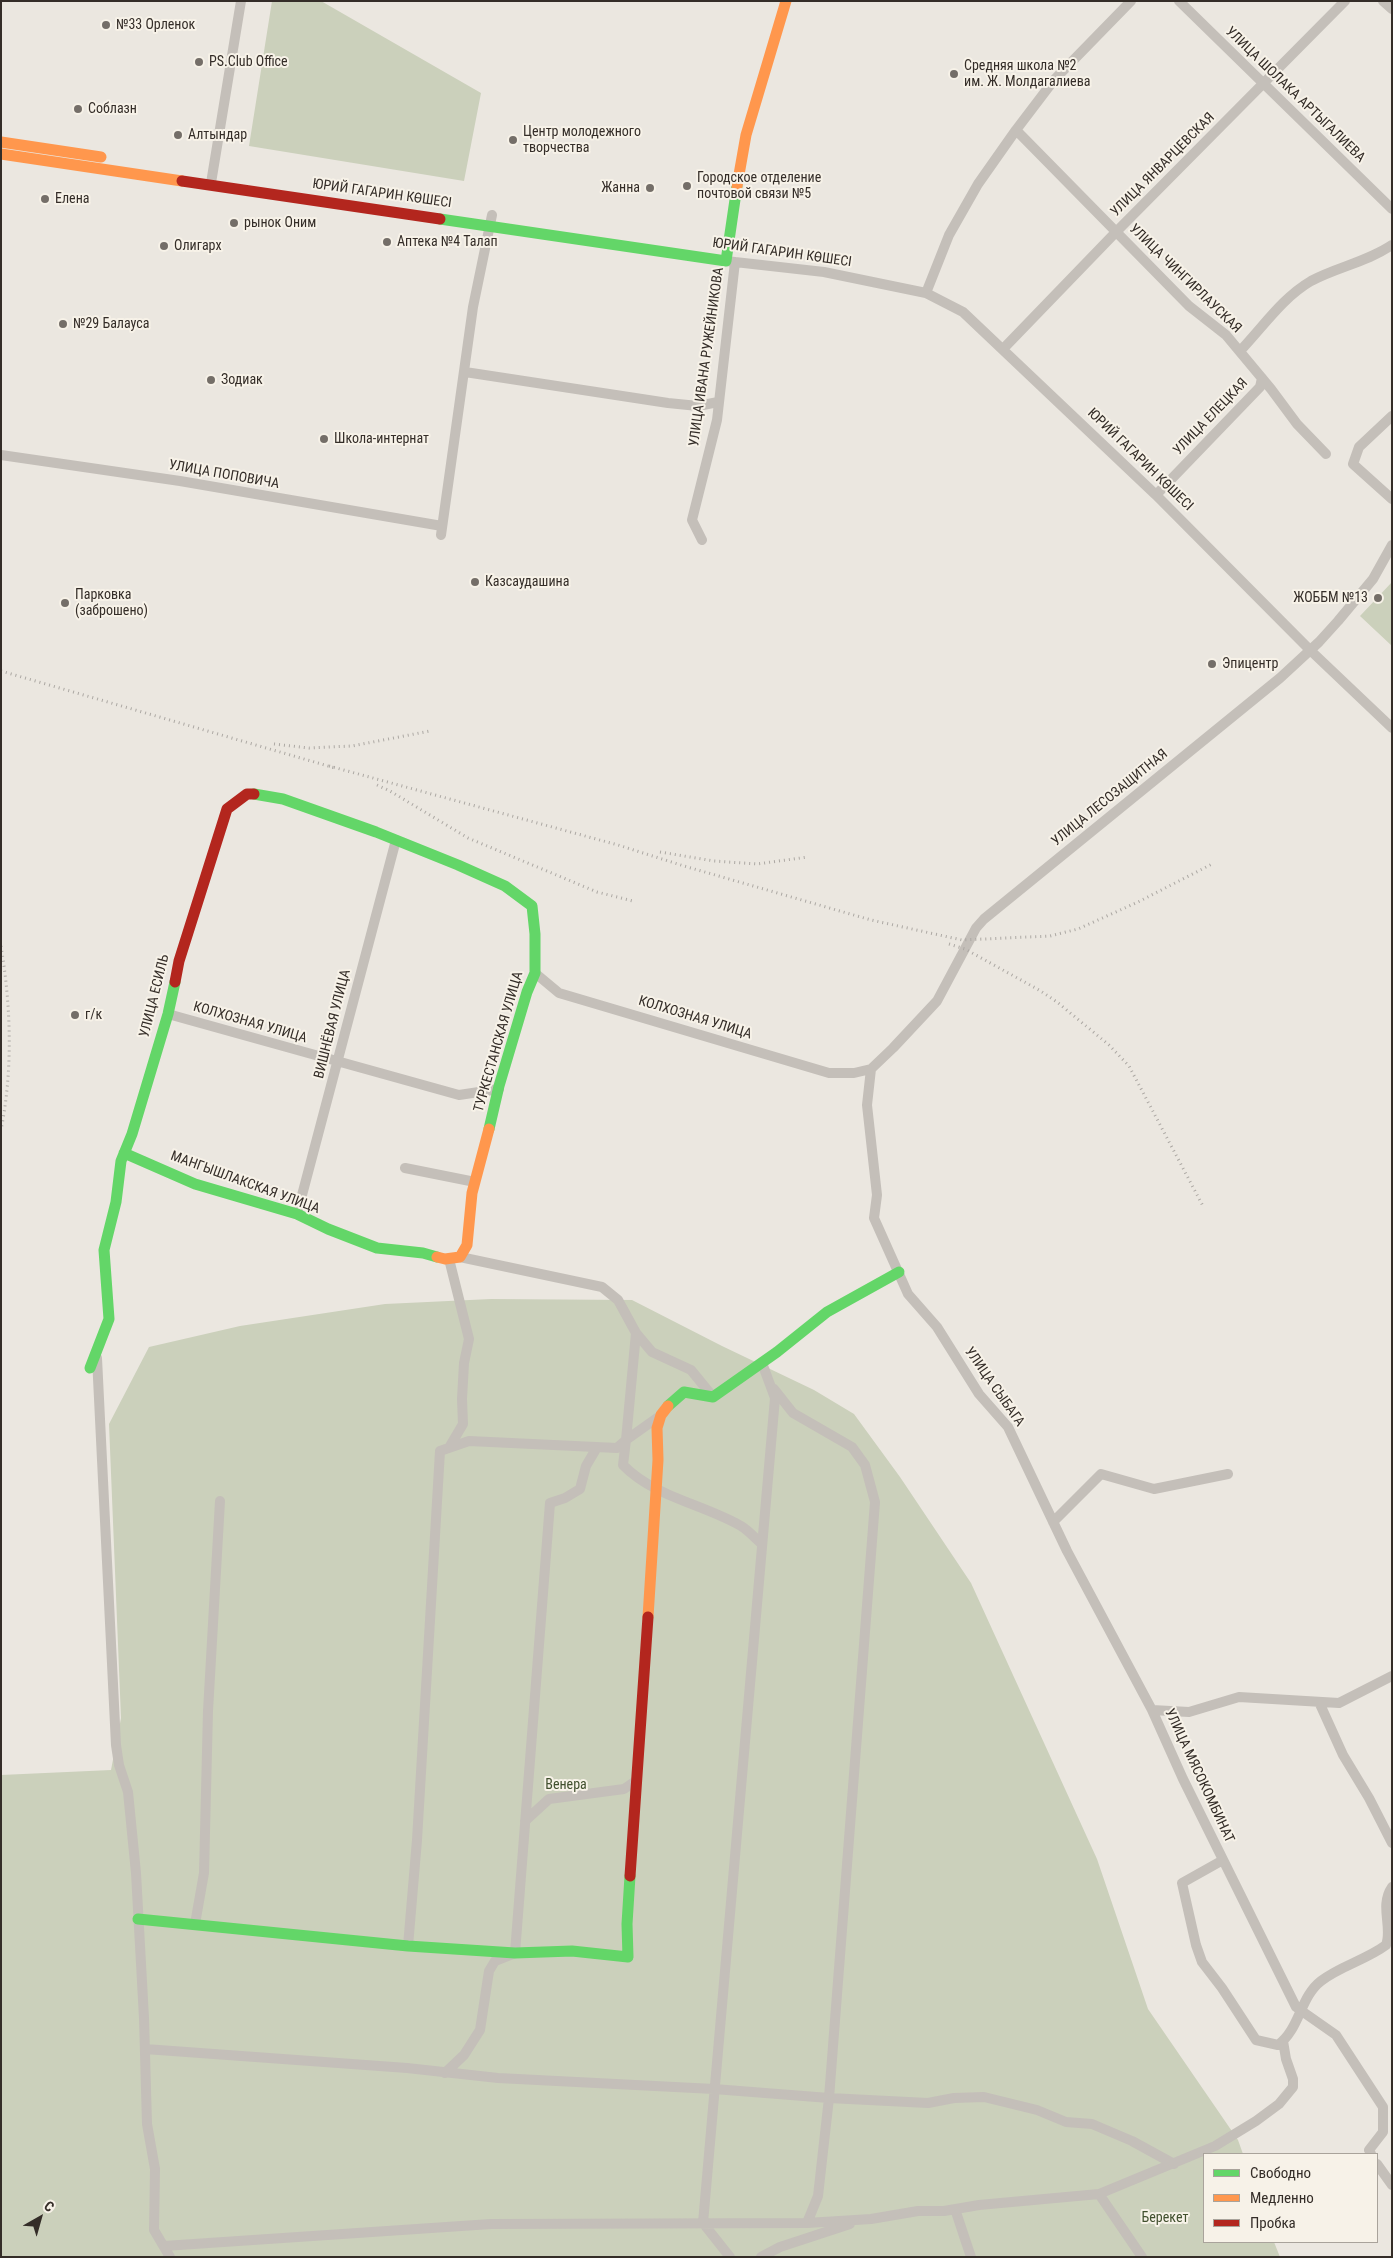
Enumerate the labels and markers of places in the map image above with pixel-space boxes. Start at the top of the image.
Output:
place label: №33 Орленок [116,17,195,33]
marker: №33 Орленок [100,19,112,31]
place label: PS.Club Office [209,54,288,70]
marker: PS.Club Office [193,56,205,68]
place label: Средняя школа №2 им. Ж. Молдагалиева [964,58,1090,90]
marker: Средняя школа №2 им. Ж. Молдагалиева [948,68,960,80]
place label: Соблазн [88,101,137,117]
marker: Соблазн [72,103,84,115]
place label: Центр молодежного творчества [523,124,641,156]
place label: Алтындар [188,127,247,143]
marker: Алтындар [172,129,184,141]
marker: Центр молодежного творчества [507,134,519,146]
place label: Городское отделение почтовой связи №5 [697,170,821,202]
place label: Жанна [601,180,640,196]
marker: Городское отделение почтовой связи №5 [681,180,693,192]
marker: Жанна [644,182,656,194]
place label: Елена [55,191,89,207]
marker: Елена [39,193,51,205]
place label: рынок Оним [244,215,316,231]
marker: рынок Оним [228,217,240,229]
place label: Аптека №4 Талап [397,234,498,250]
marker: Аптека №4 Талап [381,236,393,248]
place label: Олигарх [174,238,222,254]
marker: Олигарх [158,240,170,252]
place label: №29 Балауса [73,316,150,332]
marker: №29 Балауса [57,318,69,330]
place label: Зодиак [221,372,263,388]
marker: Зодиак [205,374,217,386]
place label: Школа-интернат [334,431,429,447]
marker: Школа-интернат [318,433,330,445]
place label: Казсаудашина [485,574,569,590]
marker: Казсаудашина [469,576,481,588]
place label: Парковка (заброшено) [75,587,148,620]
place label: ЖОББМ №13 [1293,590,1368,606]
marker: ЖОББМ №13 [1372,592,1384,604]
marker: Парковка (заброшено) [59,597,71,609]
place label: Эпицентр [1222,656,1278,672]
marker: Эпицентр [1206,658,1218,670]
place label: г/к [85,1007,102,1023]
marker: г/к [69,1009,81,1021]

